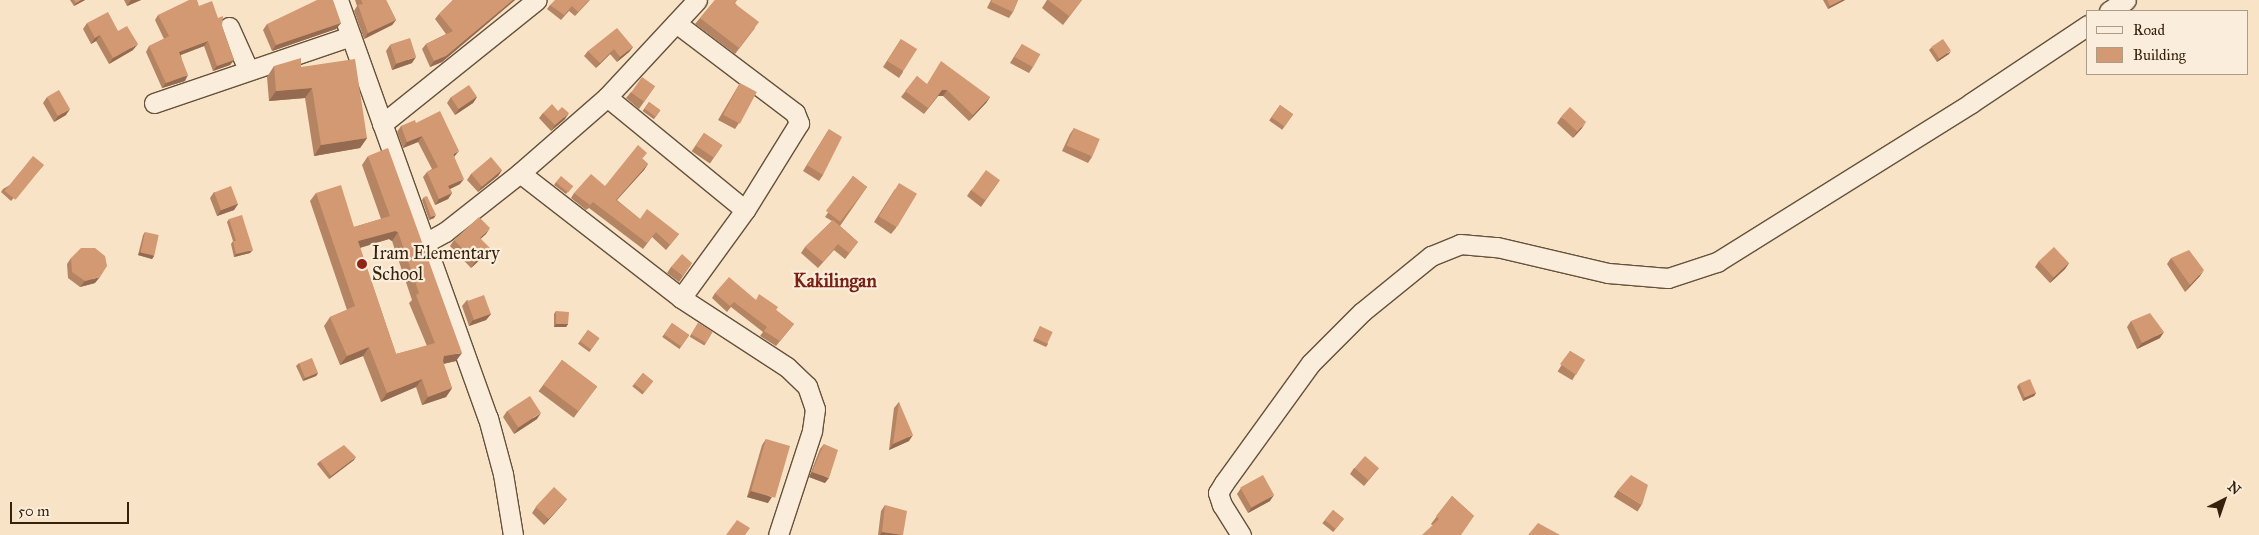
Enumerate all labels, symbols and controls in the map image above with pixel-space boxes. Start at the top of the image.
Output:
legend [2086,10,2249,75]
text: Road [2133,21,2165,39]
text: Building [2133,46,2186,64]
place label: Iram Elementary School [372,243,500,286]
marker: Iram Elementary School [356,258,368,270]
district label: Kakilingan [793,270,877,292]
north arrow [2199,475,2249,525]
text: N [2224,478,2244,499]
scale bar [12,492,131,524]
text: 50 m [18,502,50,520]

